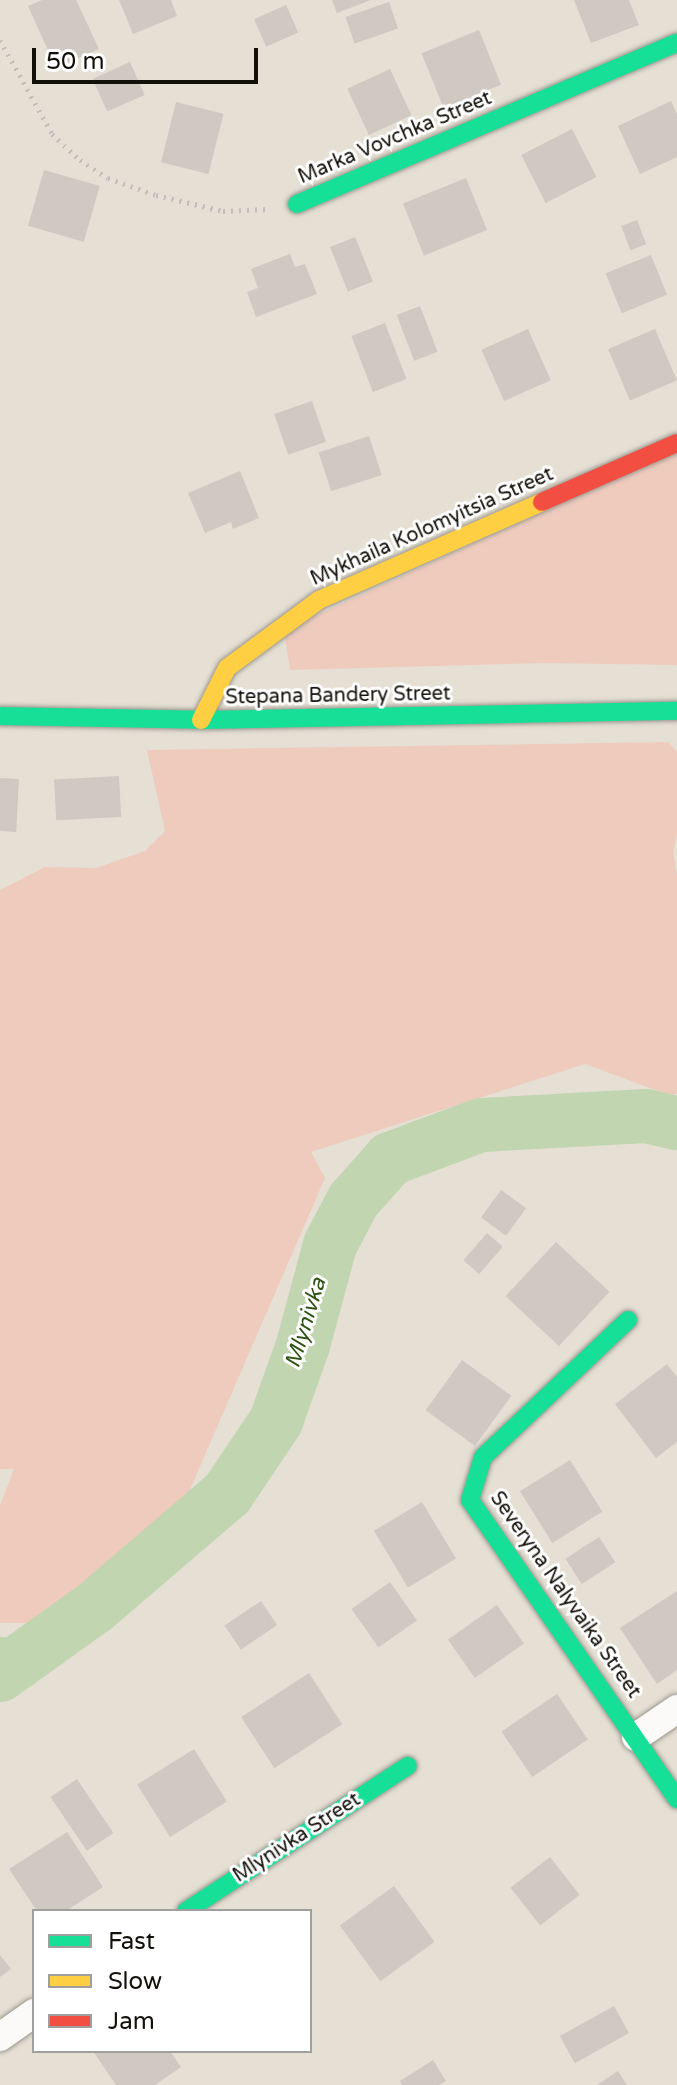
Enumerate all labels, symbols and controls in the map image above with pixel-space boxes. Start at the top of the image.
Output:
scale bar [36,32,262,82]
text: 50 m [46,47,104,76]
street label: Marka Vovchka Street [295,86,495,190]
street label: Mykhaila Kolomyitsia Street [307,463,557,591]
street label: Stepana Bandery Street [225,682,451,710]
water label: Mlynivka [280,1275,332,1371]
street label: Severyna Nalyvaika Street [485,1487,645,1703]
street label: Mlynivka Street [229,1788,365,1888]
legend [32,1909,312,2053]
text: Fast [108,1927,155,1956]
text: Slow [108,1967,162,1996]
text: Jam [108,2007,155,2036]

